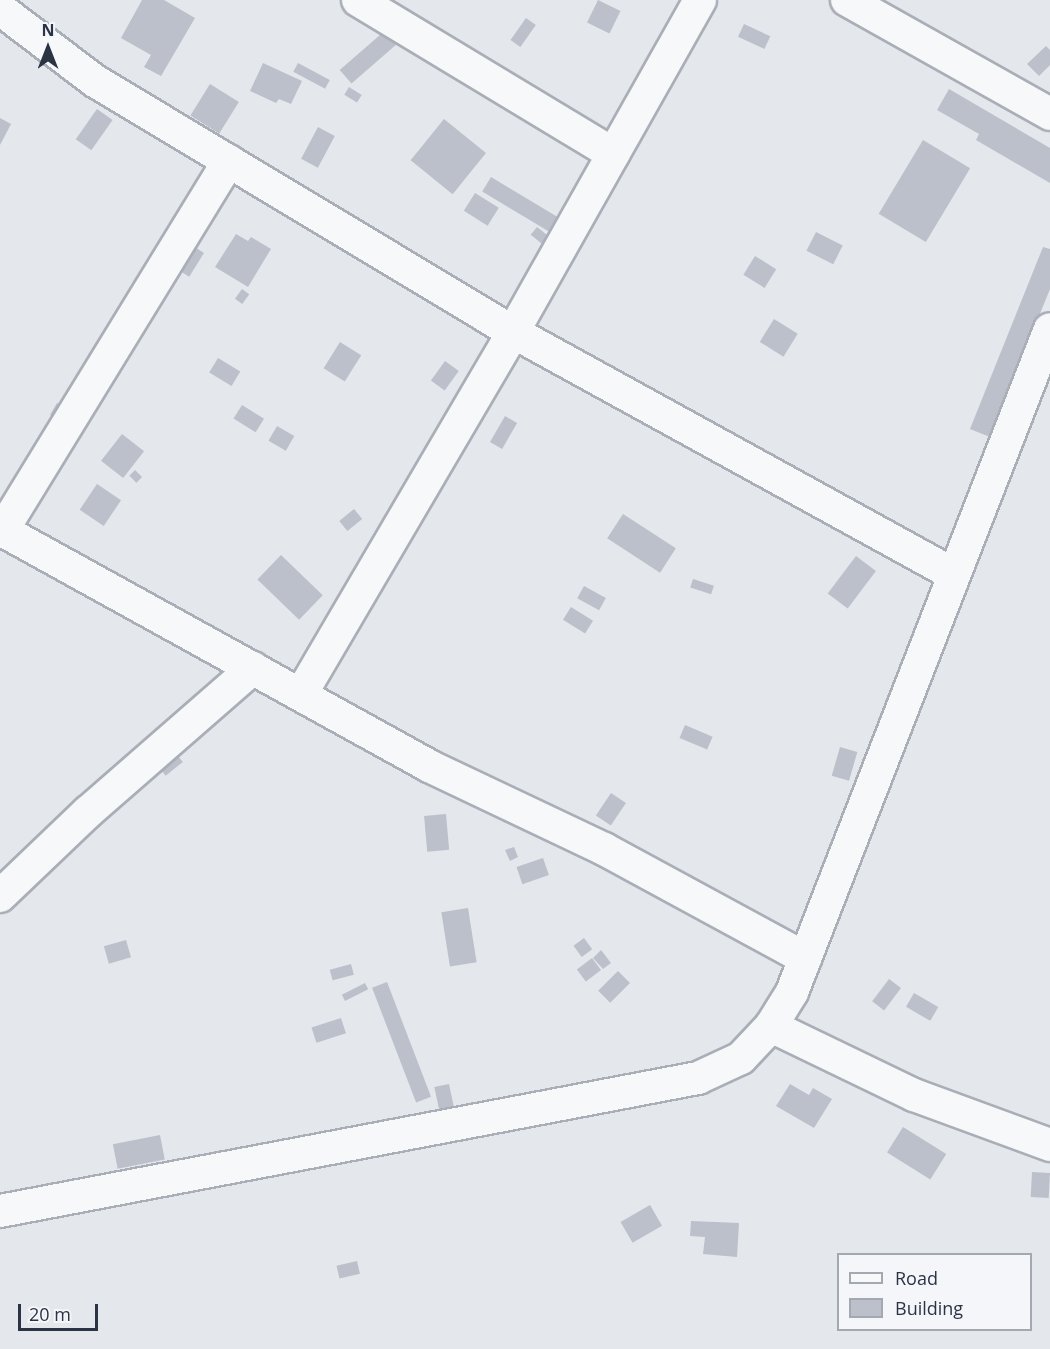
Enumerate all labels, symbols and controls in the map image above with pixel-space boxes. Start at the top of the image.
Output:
north arrow [18,18,78,78]
text: N [41,19,55,41]
legend [837,1253,1032,1331]
text: Road [895,1266,938,1290]
scale bar [21,1292,100,1330]
text: Building [895,1296,963,1320]
text: 20 m [29,1302,71,1326]

